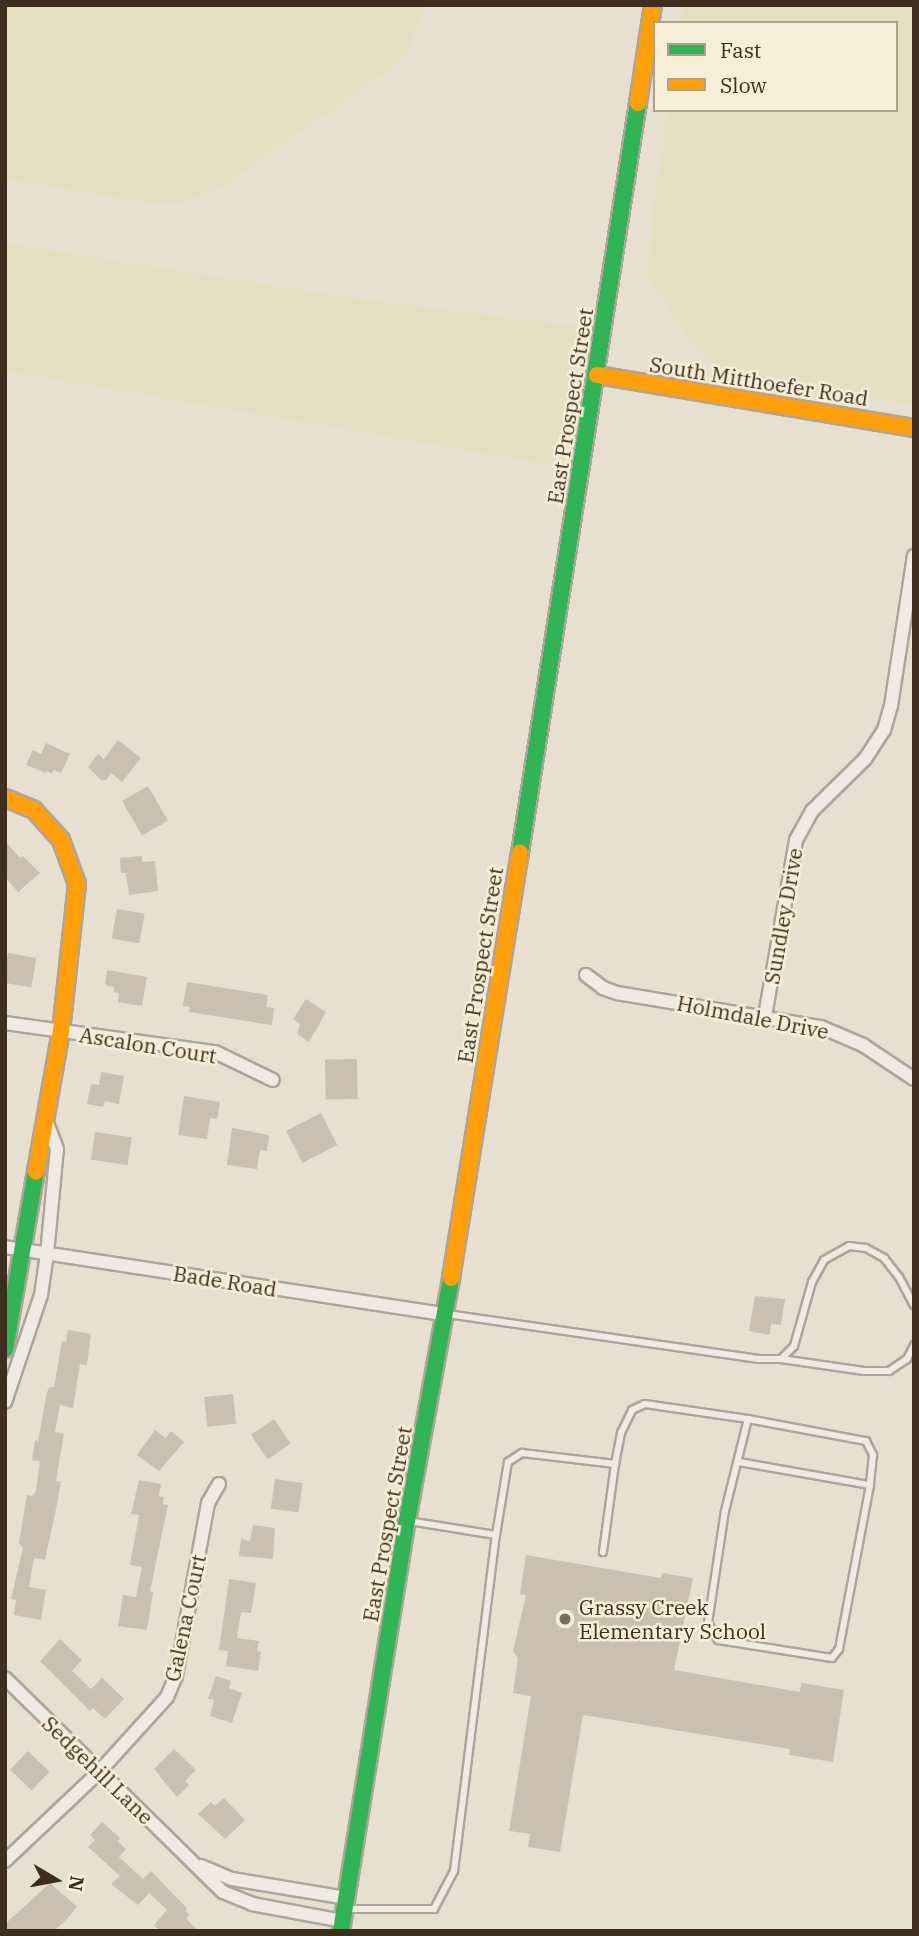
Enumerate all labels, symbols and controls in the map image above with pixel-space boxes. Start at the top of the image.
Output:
legend [653,21,898,112]
text: Fast [720,36,761,64]
text: Slow [720,71,767,99]
street label: East Prospect Street [542,306,598,506]
street label: South Mitthoefer Road [648,351,870,411]
street label: Sundley Drive [759,846,807,986]
street label: East Prospect Street [452,865,508,1065]
street label: Holmdale Drive [675,990,831,1044]
street label: Ascalon Court [78,1022,218,1068]
street label: Bade Road [171,1260,279,1302]
street label: East Prospect Street [357,1424,417,1624]
street label: Galena Court [159,1552,211,1684]
place label: Grassy Creek Elementary School [579,1594,766,1644]
marker: Grassy Creek Elementary School [557,1611,573,1627]
street label: Sedgehill Lane [37,1711,159,1829]
north arrow [21,1845,91,1915]
text: N [64,1874,90,1893]

